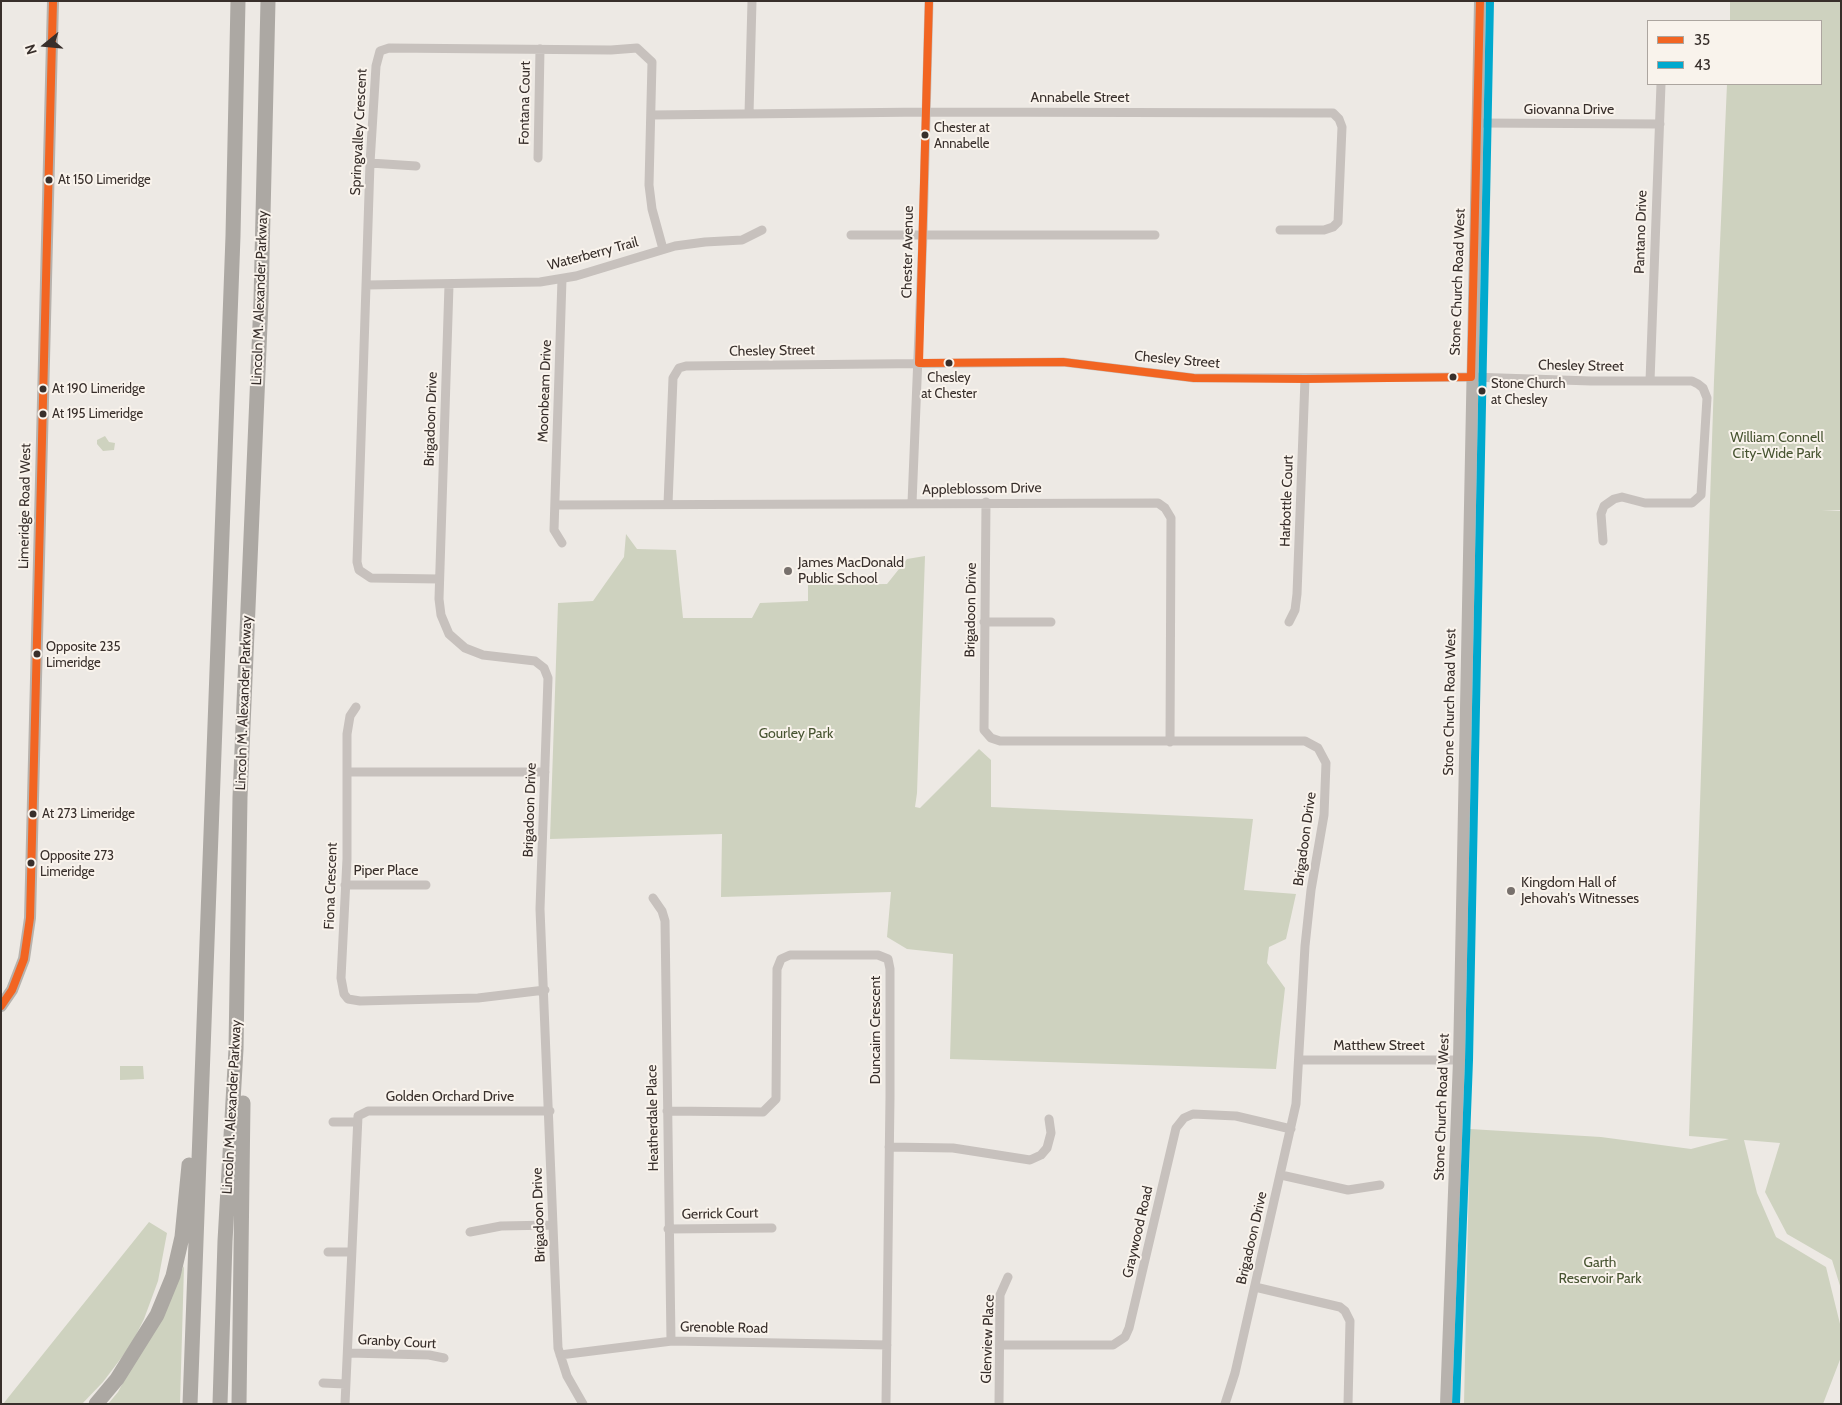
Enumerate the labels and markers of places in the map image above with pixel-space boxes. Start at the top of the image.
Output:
place label: Chester at Annabelle [934,120,990,151]
marker: Chester at Annabelle [920,130,930,140]
place label: At 150 Limeridge [58,172,151,188]
marker: At 150 Limeridge [44,175,54,185]
marker: Chesley at Chester [944,358,954,368]
place label: Chesley at Chester [921,370,977,401]
unlabelled marker [1448,372,1458,382]
place label: Stone Church at Chesley [1491,376,1565,407]
place label: At 190 Limeridge [52,381,145,397]
marker: At 190 Limeridge [38,384,48,394]
marker: Stone Church at Chesley [1477,386,1487,396]
place label: At 195 Limeridge [52,406,143,422]
marker: At 195 Limeridge [38,409,48,419]
place label: James MacDonald Public School [798,555,904,588]
marker: James MacDonald Public School [782,565,794,577]
place label: Opposite 235 Limeridge [46,639,120,670]
marker: Opposite 235 Limeridge [32,649,42,659]
place label: At 273 Limeridge [42,806,135,822]
marker: At 273 Limeridge [28,809,38,819]
place label: Opposite 273 Limeridge [40,848,114,879]
marker: Opposite 273 Limeridge [26,858,36,868]
place label: Kingdom Hall of Jehovah's Witnesses [1521,875,1639,908]
marker: Kingdom Hall of Jehovah's Witnesses [1505,885,1517,897]

